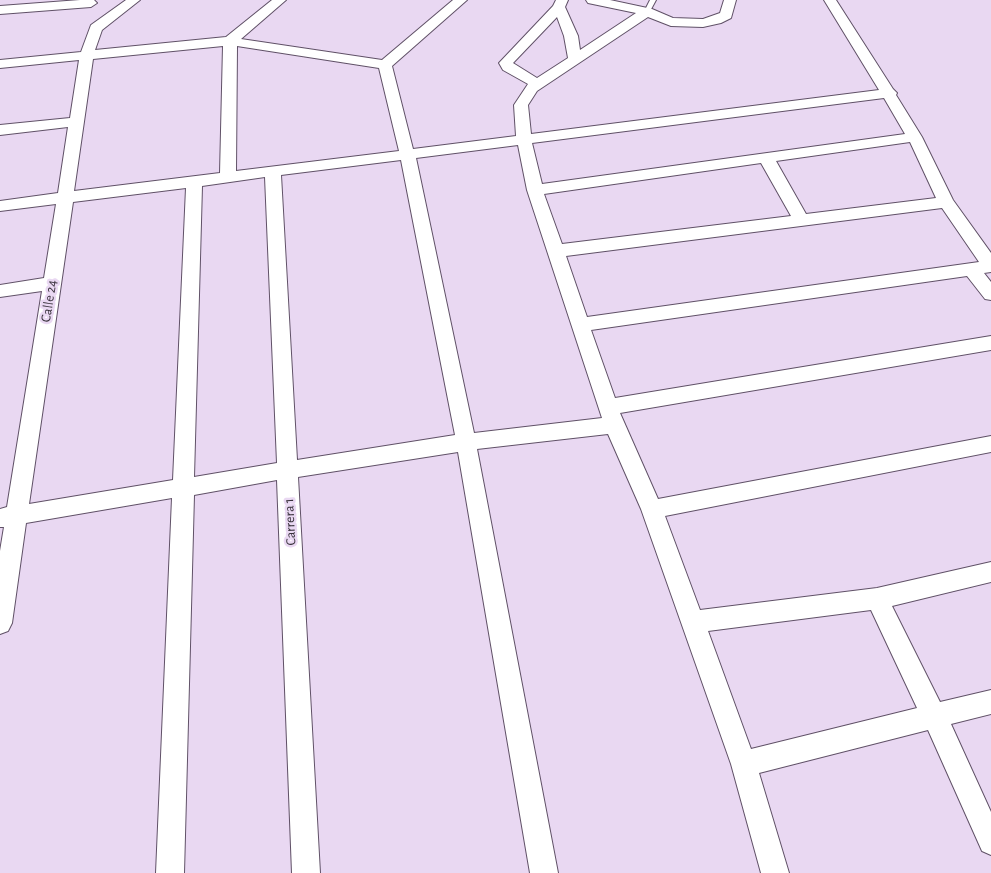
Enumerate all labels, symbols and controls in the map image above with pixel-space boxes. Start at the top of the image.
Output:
street label: Calle 24 [37,279,61,323]
street label: Carrera 1 [280,498,300,546]

